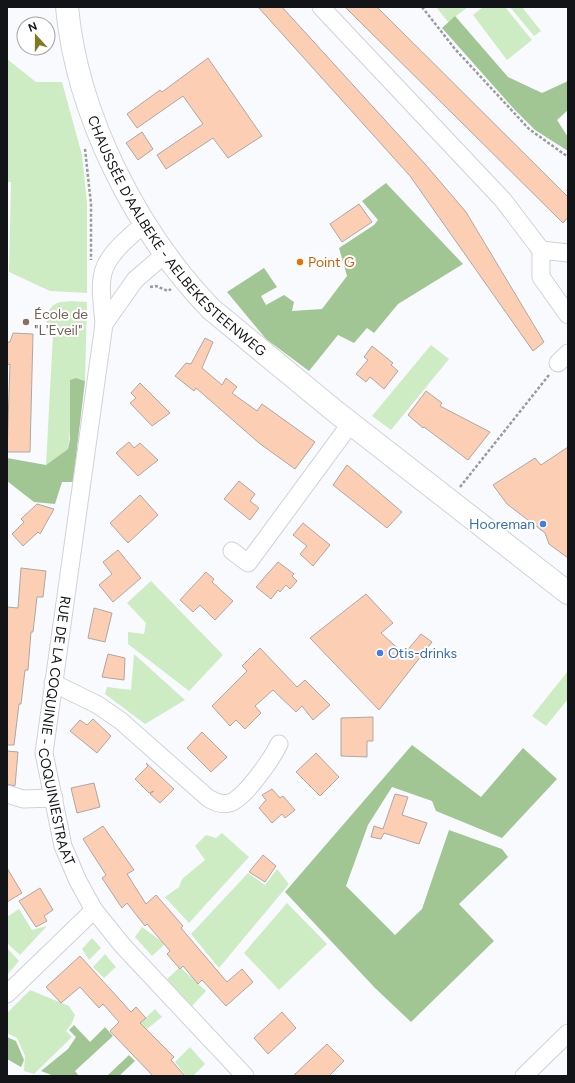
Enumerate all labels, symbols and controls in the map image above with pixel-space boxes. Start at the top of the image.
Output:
north arrow [16,16,56,56]
text: N [26,20,39,35]
street label: CHAUSSÉE D'AALBEKE - AELBEKESTEENWEG [84,113,270,360]
place label: Point G [308,254,355,271]
marker: Point G [295,257,305,267]
place label: École de "L'Eveil" [34,306,88,339]
marker: École de "L'Eveil" [21,317,31,327]
place label: Hooreman [469,516,535,533]
marker: Hooreman [538,519,548,529]
street label: RUE DE LA COQUINIE - COQUINIESTRAAT [34,595,78,868]
place label: Otis-drinks [388,645,457,662]
marker: Otis-drinks [375,648,385,658]

